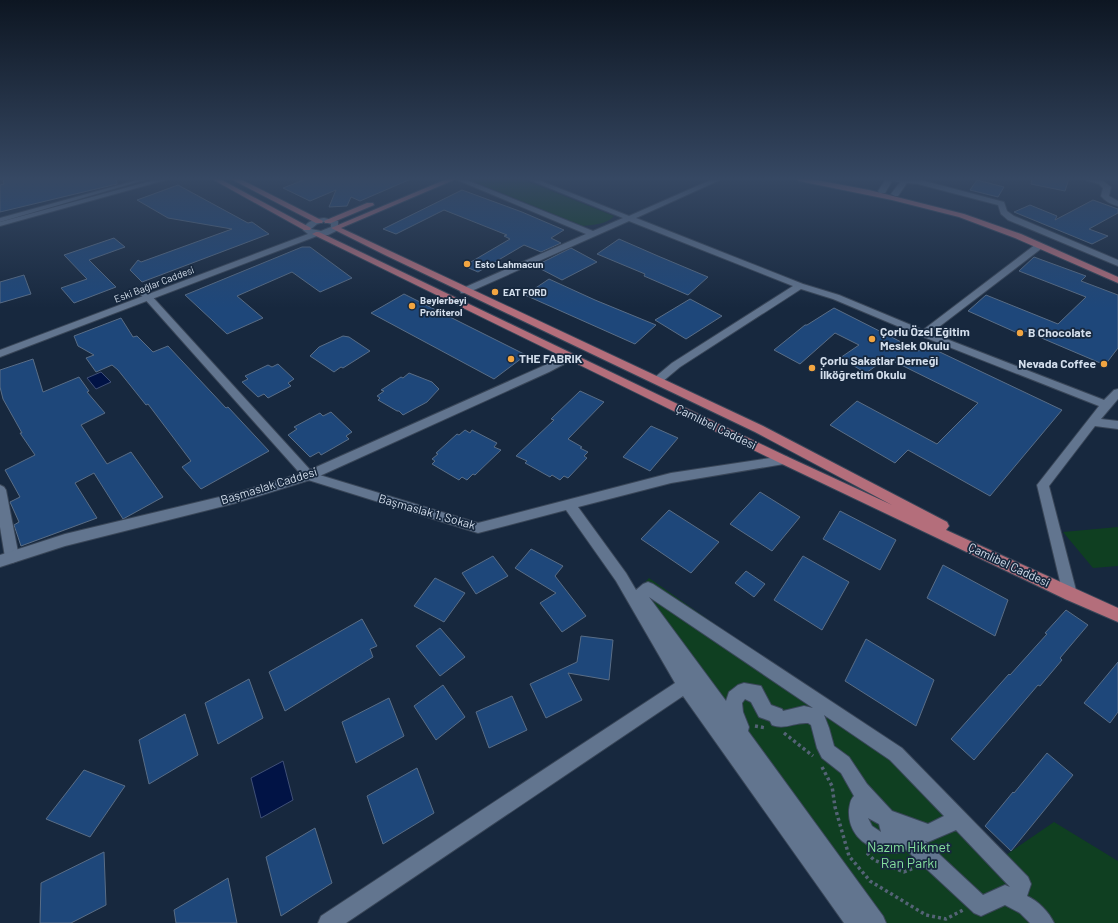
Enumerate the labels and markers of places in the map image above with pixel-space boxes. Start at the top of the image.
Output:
place label: Esto Lahmacun [475,258,544,270]
marker: Esto Lahmacun [462,259,472,269]
place label: EAT FORD [503,286,547,298]
marker: EAT FORD [490,287,500,297]
place label: Beylerbeyi Profiterol [420,294,467,318]
marker: Beylerbeyi Profiterol [407,301,417,311]
place label: Çorlu Özel Eğitim Meslek Okulu [880,324,970,352]
place label: B Chocolate [1028,325,1092,339]
marker: B Chocolate [1015,328,1025,338]
marker: Çorlu Özel Eğitim Meslek Okulu [867,334,877,344]
place label: THE FABRIK [519,351,583,365]
place label: Çorlu Sakatlar Derneği İlköğretim Okulu [820,353,938,381]
marker: THE FABRIK [506,354,516,364]
place label: Nevada Coffee [1018,356,1096,370]
marker: Nevada Coffee [1099,359,1109,369]
marker: Çorlu Sakatlar Derneği İlköğretim Okulu [807,363,817,373]

